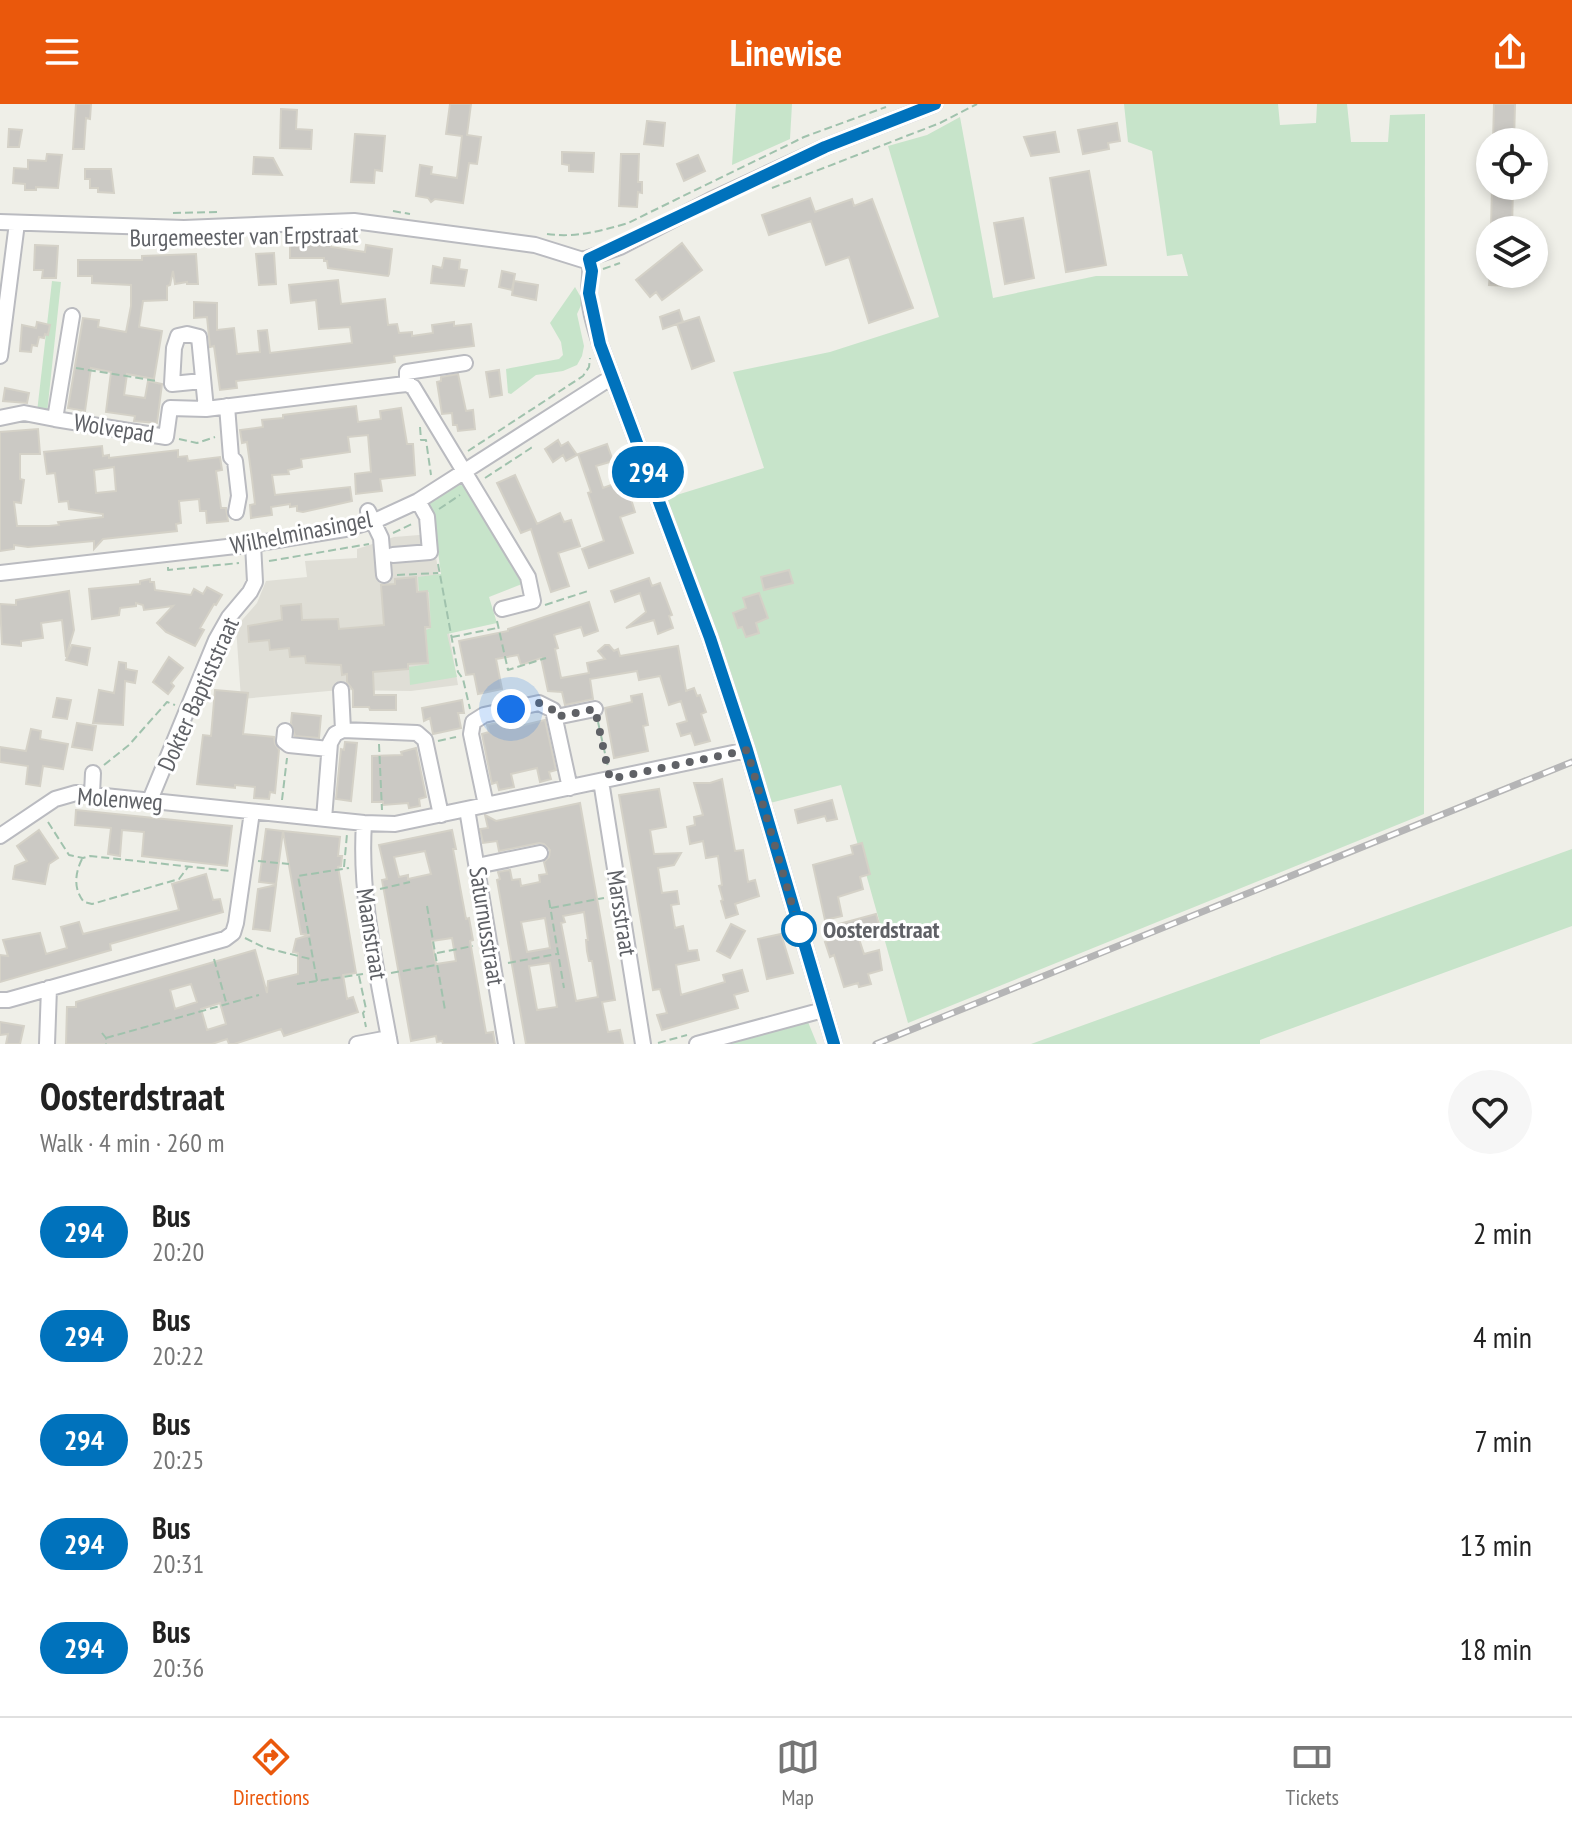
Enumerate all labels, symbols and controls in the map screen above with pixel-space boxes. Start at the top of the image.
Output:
text: Linewise [730,29,842,76]
icon: menu [40,30,84,74]
icon: share [1488,30,1532,74]
map controls [1476,128,1548,288]
button: locate [1476,128,1548,200]
button: layers [1476,216,1548,288]
street label: Burgemeester van Erpstraat [129,218,359,253]
street label: Wolvepad [72,406,156,450]
line badge: 294 [602,446,694,498]
text: 294 [628,453,668,490]
street label: Wilhelminasingel [228,503,375,561]
street label: Dokter Baptiststraat [150,612,246,776]
your location [491,689,531,729]
street label: Molenweg [76,781,164,817]
street label: Saturnusstraat [462,864,512,988]
street label: Marsstraat [600,868,644,959]
street label: Maanstraat [349,886,395,982]
marker: Oosterdstraat [782,912,816,946]
place label: Oosterdstraat [823,914,940,945]
button: heart [1448,1070,1532,1154]
text: Oosterdstraat [40,1071,225,1120]
text: Walk · 4 min · 260 m [40,1126,224,1159]
text: Bus [152,1196,191,1235]
text: 294 [64,1213,104,1250]
text: 2 min [1473,1213,1532,1252]
text: 20:20 [152,1235,204,1268]
text: Bus [152,1300,191,1339]
text: 294 [64,1317,104,1354]
text: 4 min [1473,1317,1532,1356]
text: 20:22 [152,1339,204,1372]
text: Bus [152,1404,191,1443]
text: 294 [64,1421,104,1458]
text: 7 min [1474,1421,1532,1460]
text: 20:25 [152,1443,204,1476]
text: Bus [152,1508,191,1547]
text: 294 [64,1525,104,1562]
text: 13 min [1459,1525,1532,1564]
text: 20:31 [152,1547,204,1580]
text: Bus [152,1612,191,1651]
text: 294 [64,1629,104,1666]
text: 18 min [1459,1629,1532,1668]
text: 20:36 [152,1651,204,1684]
tab: Directions [233,1735,310,1811]
tab: Map [776,1735,820,1811]
tab: Tickets [1286,1735,1339,1811]

